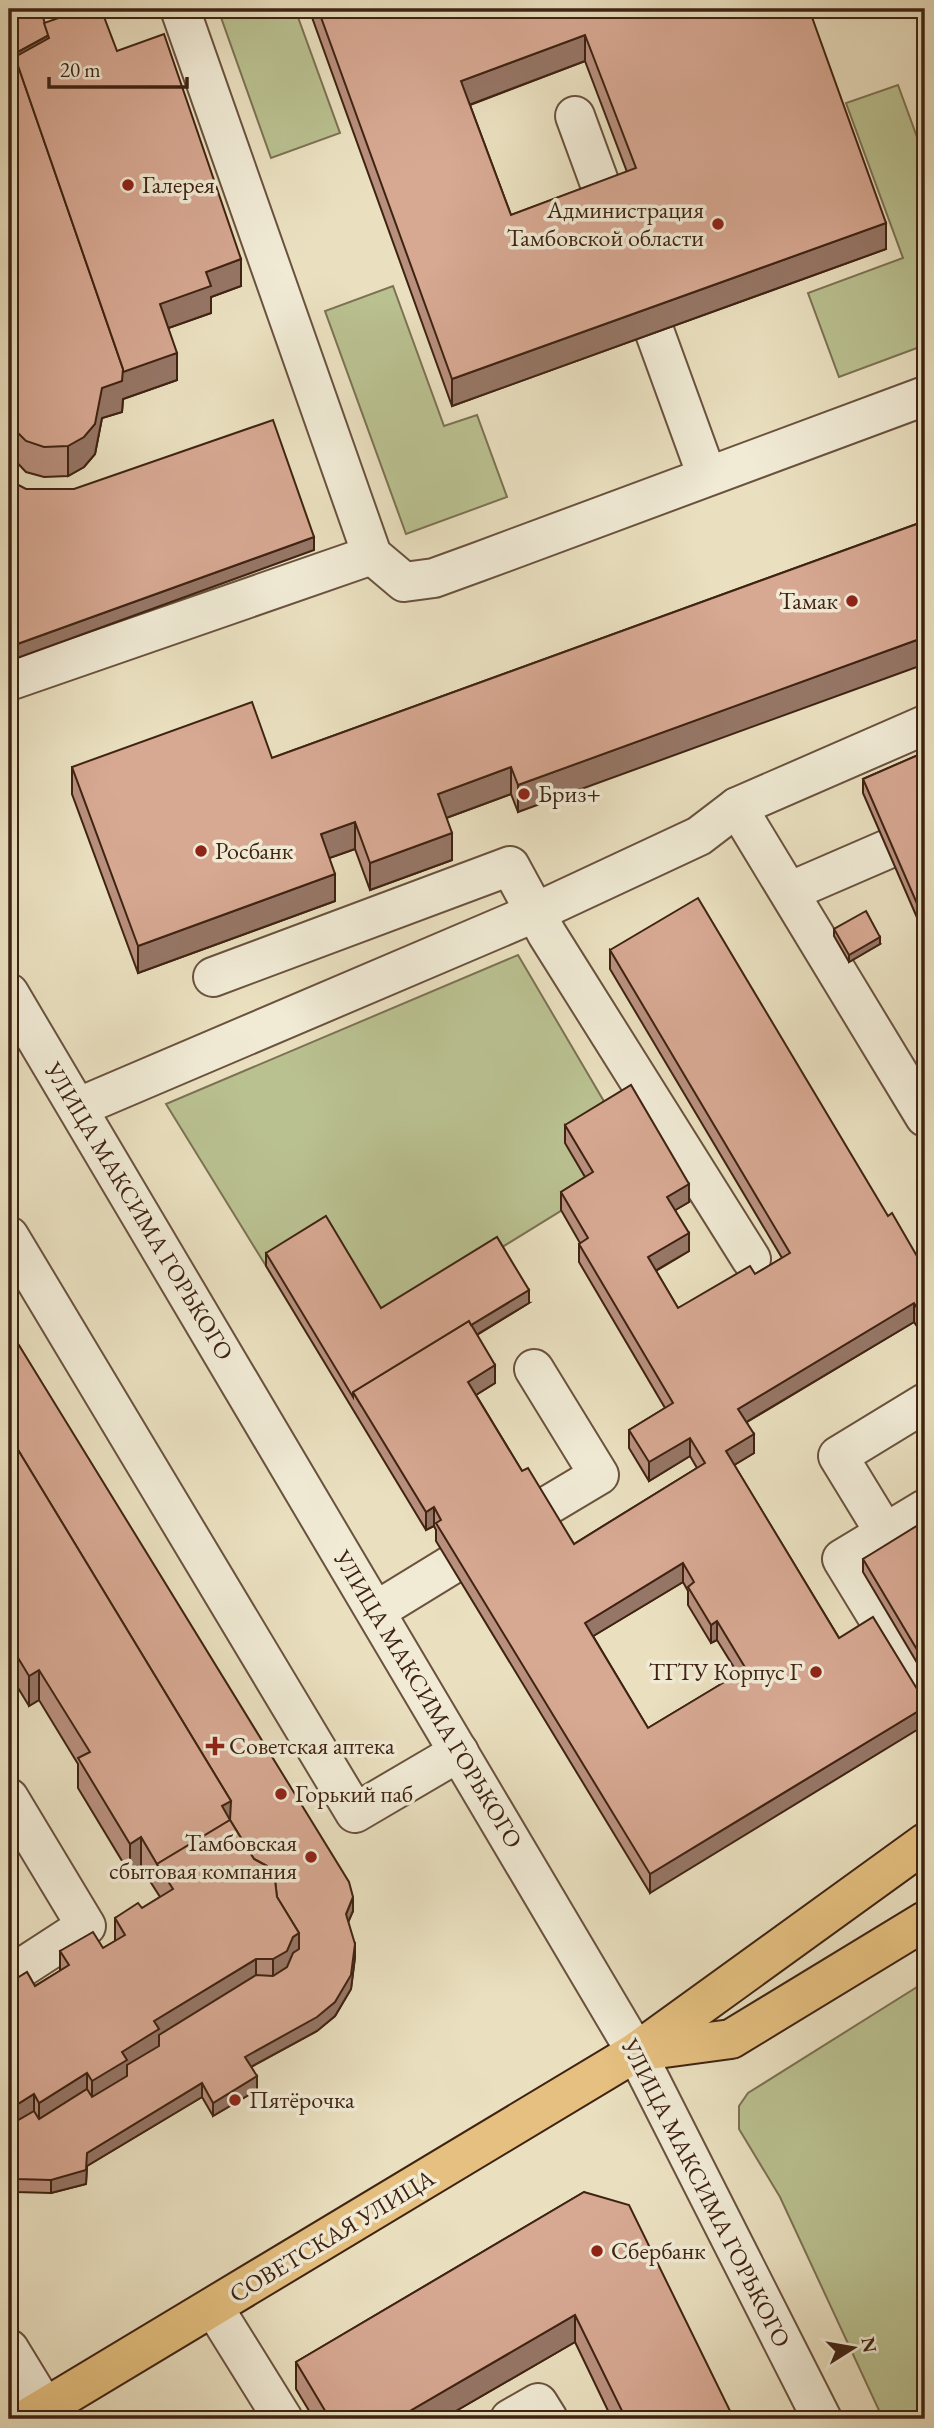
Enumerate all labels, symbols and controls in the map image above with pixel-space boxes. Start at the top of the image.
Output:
scale bar [49,46,187,90]
text: 20 m [60,56,101,83]
place label: Галерея [142,169,215,200]
marker: Галерея [120,177,136,193]
place label: Администрация Тамбовской области [507,194,704,253]
marker: Администрация Тамбовской области [710,216,726,232]
place label: Тамак [779,585,839,616]
marker: Тамак [844,593,860,609]
place label: Бриз+ [538,778,601,809]
marker: Бриз+ [516,786,532,802]
place label: Росбанк [215,835,294,866]
marker: Росбанк [193,843,209,859]
street label: УЛИЦА МАКСИМА ГОРЬКОГО [37,1055,241,1365]
street label: УЛИЦА МАКСИМА ГОРЬКОГО [326,1543,530,1853]
place label: ТГТУ Корпус Г [649,1656,803,1687]
marker: ТГТУ Корпус Г [808,1664,824,1680]
place label: Советская аптека [229,1730,395,1761]
marker: Советская аптека [207,1738,223,1754]
place label: Горький паб [295,1778,413,1809]
marker: Горький паб [273,1786,289,1802]
place label: Тамбовская сбытовая компания [109,1827,297,1886]
marker: Тамбовская сбытовая компания [303,1849,319,1865]
street label: УЛИЦА МАКСИМА ГОРЬКОГО [614,2032,798,2352]
place label: Пятёрочка [249,2084,355,2115]
marker: Пятёрочка [227,2092,243,2108]
street label: СОВЕТСКАЯ УЛИЦА [223,2162,440,2309]
place label: Сбербанк [611,2235,706,2266]
marker: Сбербанк [589,2243,605,2259]
north arrow [818,2312,888,2382]
text: N [855,2335,883,2355]

